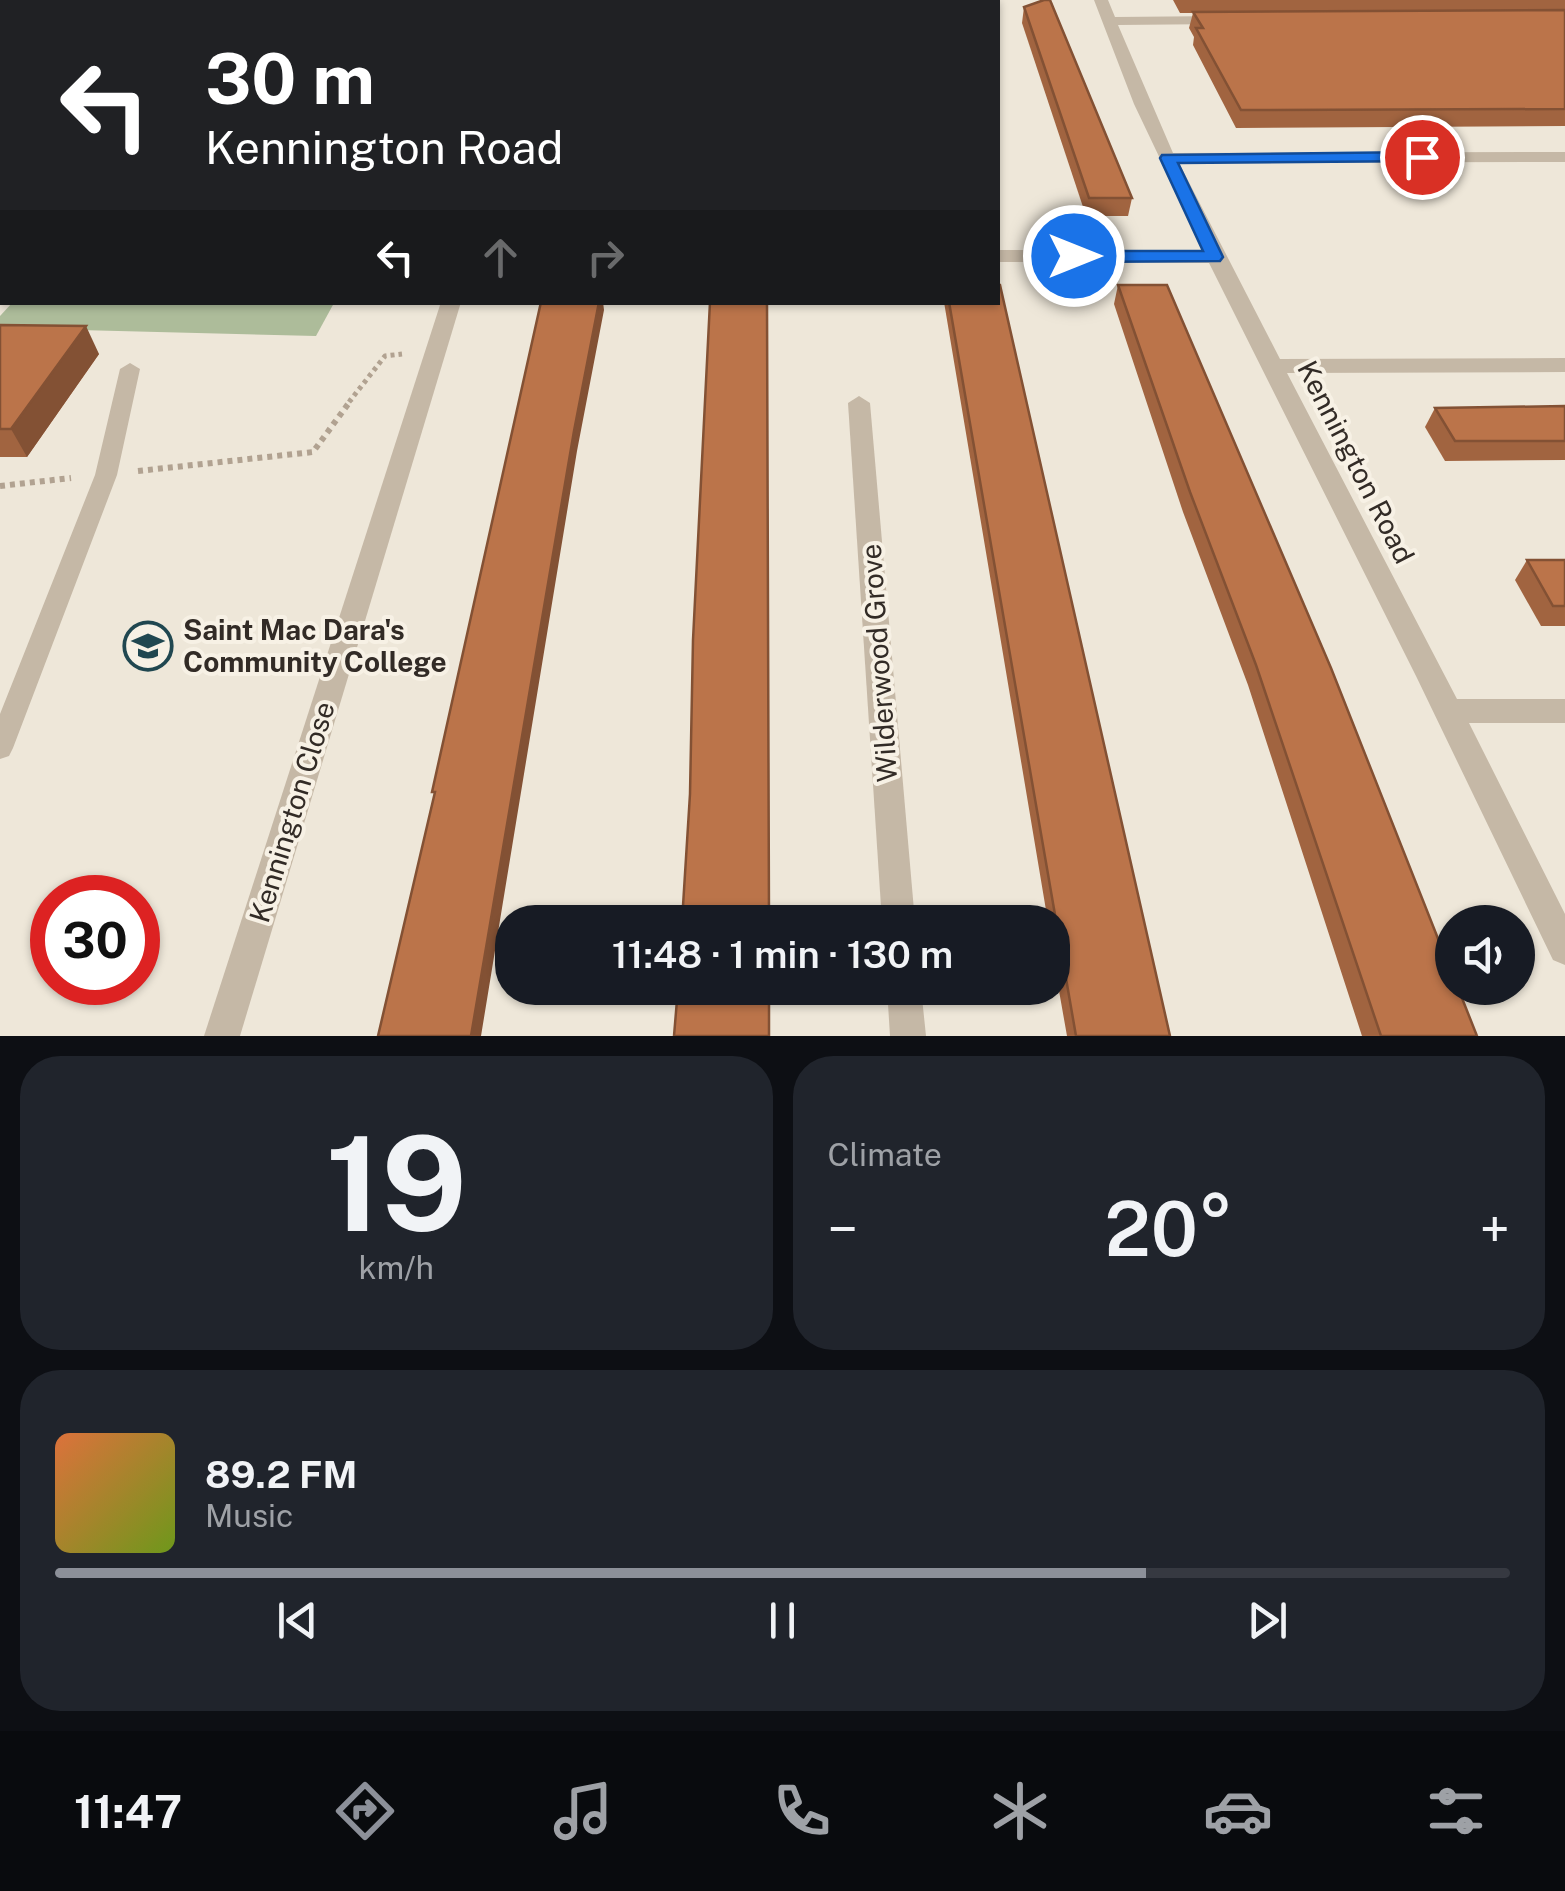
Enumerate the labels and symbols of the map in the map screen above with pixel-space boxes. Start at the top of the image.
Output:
pin [1380,115,1465,200]
position arrow [1022,204,1126,308]
street label: Kennington Road [1291,355,1422,569]
street label: Wilderwood Grove [854,543,903,783]
place label: Saint Mac Dara's Community College [183,613,447,678]
school or university icon: Saint Mac Dara's Community College [122,620,174,672]
street label: Kennington Close [242,697,341,926]
speed limit sign: 30 [30,875,160,1005]

